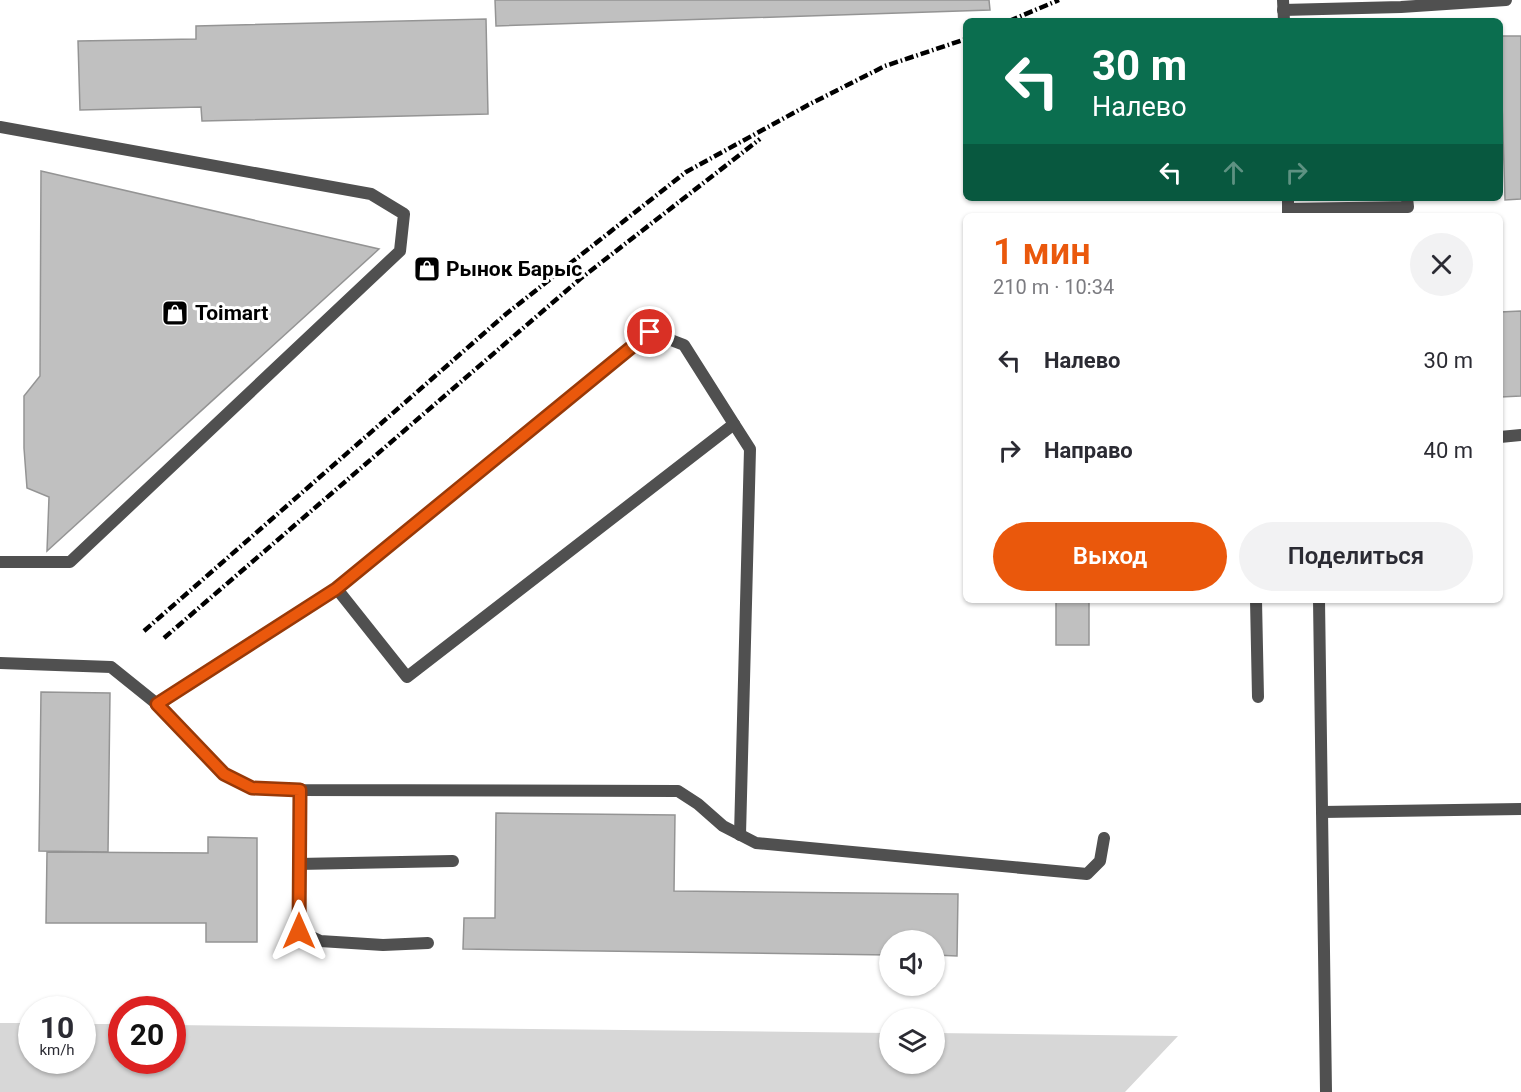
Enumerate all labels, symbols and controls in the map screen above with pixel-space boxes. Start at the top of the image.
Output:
text: 30 m [1092,41,1187,90]
icon: left [993,42,1071,120]
text: Налево [1092,91,1187,123]
icon: left [1154,156,1187,189]
icon: ahead [1217,156,1250,189]
icon: right [1280,156,1313,189]
text: 1 мин [993,231,1091,273]
button: close [1410,233,1473,296]
shop icon: Рынок Барыс [412,254,442,284]
place label: Рынок Барыс [446,257,582,281]
text: 210 m · 10:34 [993,275,1114,299]
shop icon: Toimart [160,298,190,328]
place label: Toimart [195,301,268,325]
pin [624,306,675,357]
icon: arrive [633,315,666,348]
icon: left [993,344,1026,377]
text: Налево [1044,348,1121,373]
text: 30 m [1424,348,1473,373]
icon: right [993,434,1026,467]
text: Направо [1044,438,1133,463]
text: 40 m [1424,438,1473,463]
button: Выход [993,522,1227,591]
button: Поделиться [1239,522,1473,591]
position arrow [267,899,331,963]
map controls [879,930,945,1074]
button: sound [879,930,945,996]
speed limit sign: 20 [108,996,186,1074]
button: layers [879,1008,945,1074]
text: 10 [40,1010,74,1045]
text: km/h [39,1041,75,1059]

